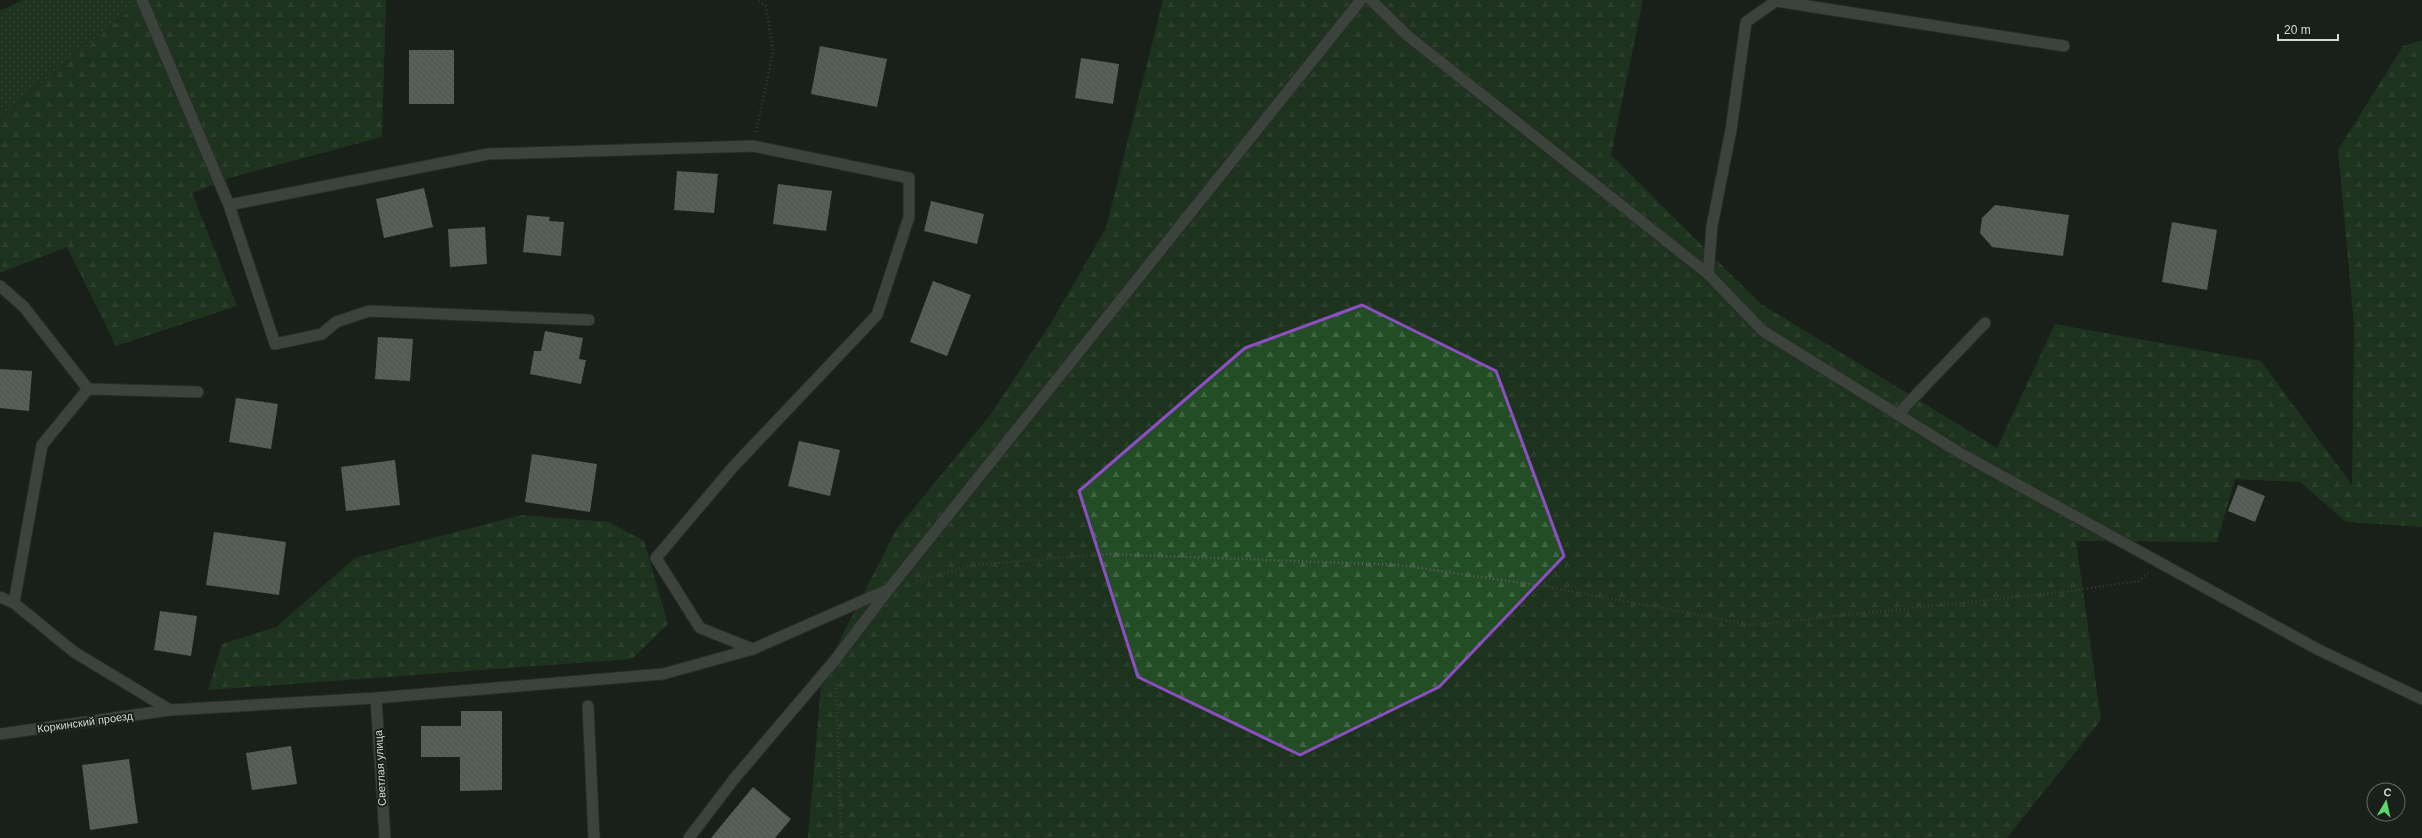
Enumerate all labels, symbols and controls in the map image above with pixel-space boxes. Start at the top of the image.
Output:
scale bar [2278,16,2338,42]
text: 20 m [2284,23,2311,37]
street label: Коркинский проезд [36,709,134,735]
street label: Светлая улица [372,729,388,806]
north arrow [2366,782,2406,822]
text: С [2383,786,2392,799]

